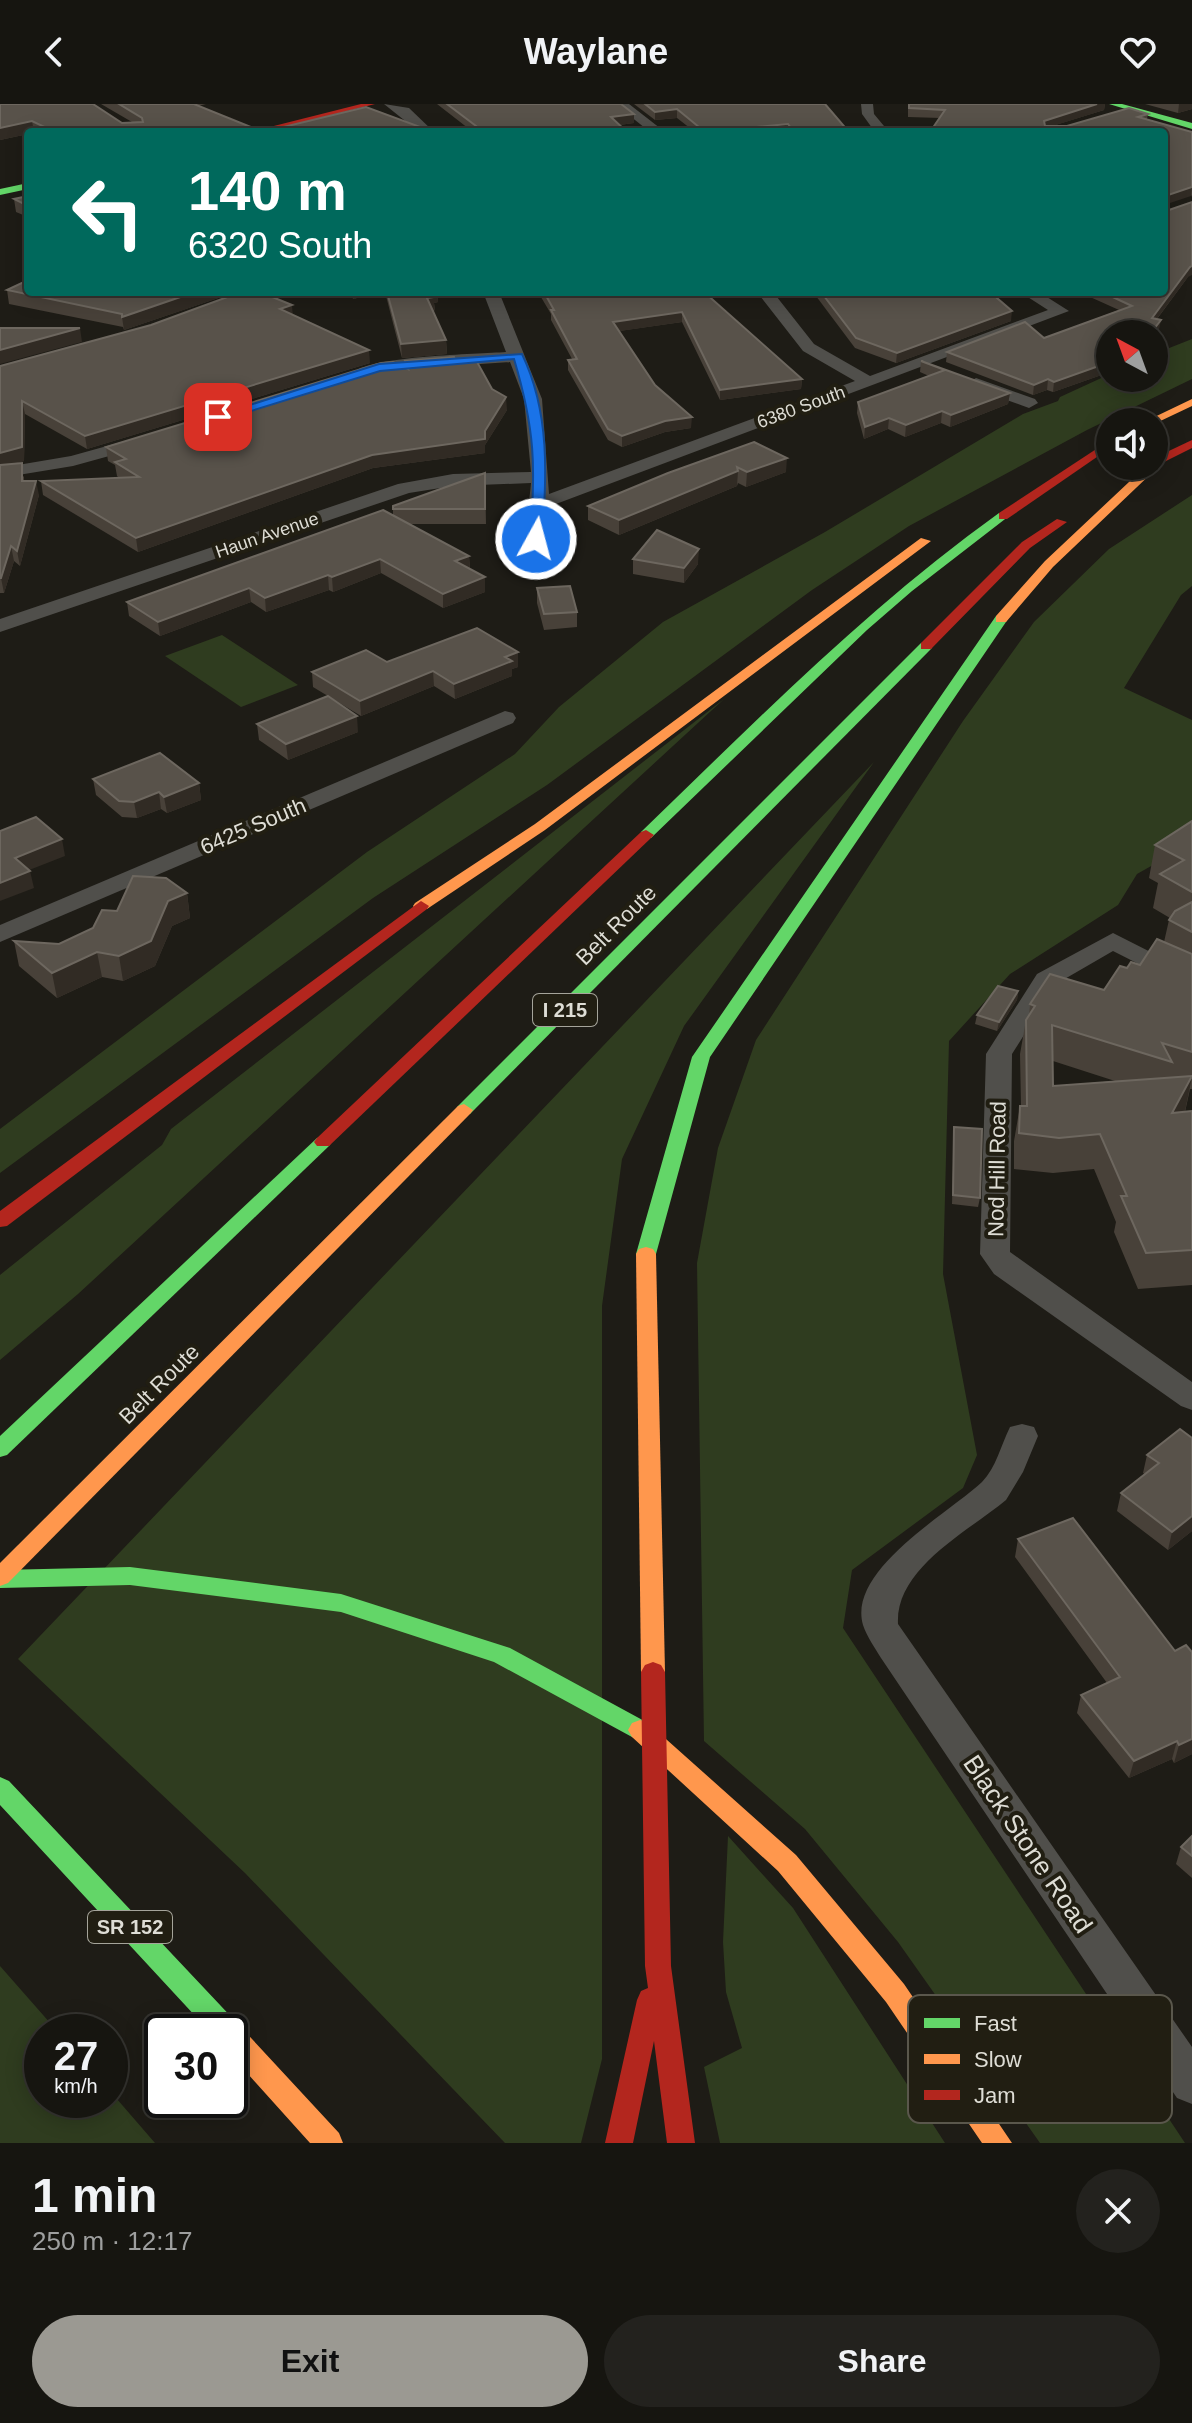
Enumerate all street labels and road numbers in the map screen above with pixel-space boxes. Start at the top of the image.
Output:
street label: 6380 South [754,382,848,432]
street label: Haun Avenue [213,508,321,562]
street label: 6425 South [196,793,310,859]
street label: Belt Route [571,880,661,970]
road number: I 215 [533,994,597,1026]
street label: Nod Hill Road [983,1101,1011,1237]
street label: Belt Route [114,1339,204,1429]
street label: Black Stone Road [957,1749,1099,1939]
road number: SR 152 [88,1911,172,1943]

